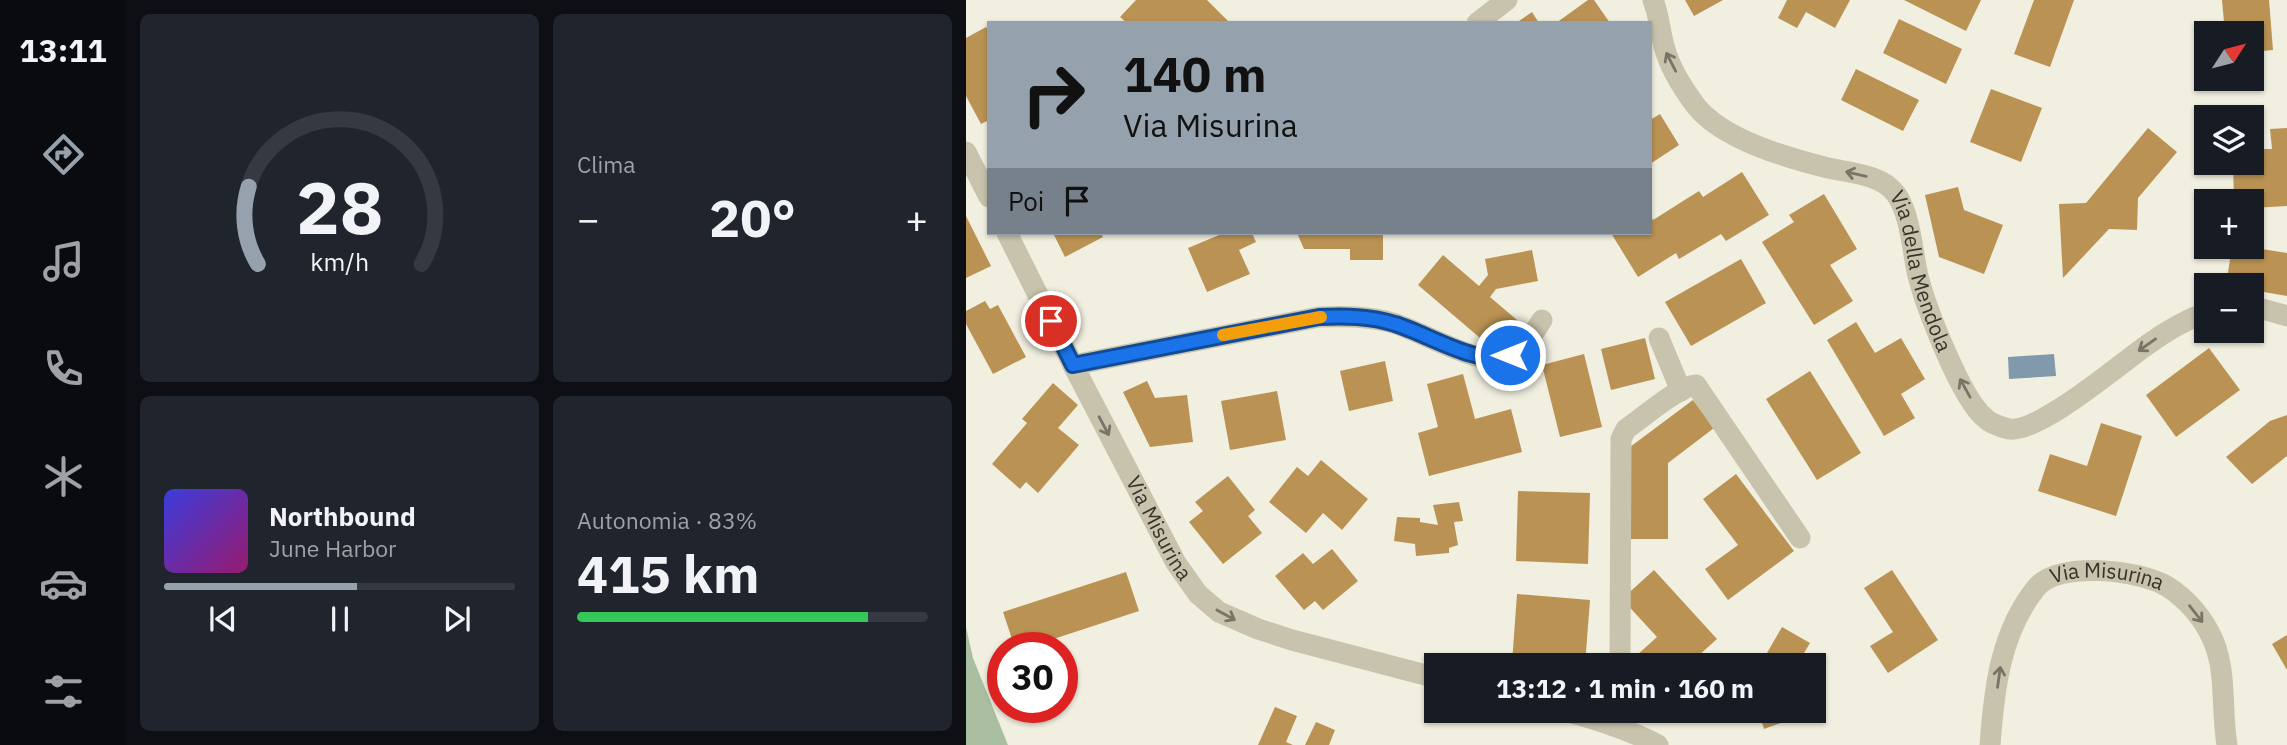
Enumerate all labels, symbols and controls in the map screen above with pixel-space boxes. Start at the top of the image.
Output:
north arrow [2194,21,2264,91]
map controls [2194,21,2264,343]
text: 13:11 [19,29,107,71]
text: 140 m [1123,42,1267,105]
icon: right [1008,49,1099,140]
one-way arrow [1663,52,1677,73]
text: Via Misurina [1123,104,1298,146]
button: layers [2194,105,2264,175]
icon: directions [39,130,88,179]
text: Clima [577,149,636,179]
text: 28 [296,159,383,254]
one-way arrow [1845,167,1868,180]
icon: arrive [1058,182,1096,220]
text: 20° [709,184,796,251]
text: Poi [1008,184,1044,218]
street label: Via della Mendola [1884,185,1959,356]
button: + [2194,189,2264,259]
text: − [577,194,600,243]
text: + [905,194,928,243]
icon: music [39,237,88,286]
text: km/h [310,245,369,278]
button: − [2194,273,2264,343]
pin [1021,291,1081,351]
icon: arrive [1032,302,1070,340]
position arrow [1473,318,1547,392]
one-way arrow [2138,338,2157,352]
icon: phone [39,344,88,393]
one-way arrow [1958,378,1972,398]
one-way arrow [1098,415,1112,436]
icon: climate [39,452,88,501]
street label: Via Misurina [1120,471,1199,586]
text: Northbound [269,499,416,533]
text: Autonomia · 83% [577,505,757,535]
text: June Harbor [269,533,397,563]
text: 415 km [577,540,759,607]
street label: Via Misurina [2046,555,2169,596]
icon: car [39,559,88,608]
icon: previous [204,600,242,638]
icon: pause [321,600,359,638]
icon: next [438,600,476,638]
one-way arrow [2189,604,2204,623]
one-way arrow [1215,608,1235,622]
speed limit sign: 30 [987,632,1078,723]
one-way arrow [1992,666,2005,689]
icon: filters [39,667,88,716]
text: 13:12 · 1 min · 160 m [1496,671,1754,705]

